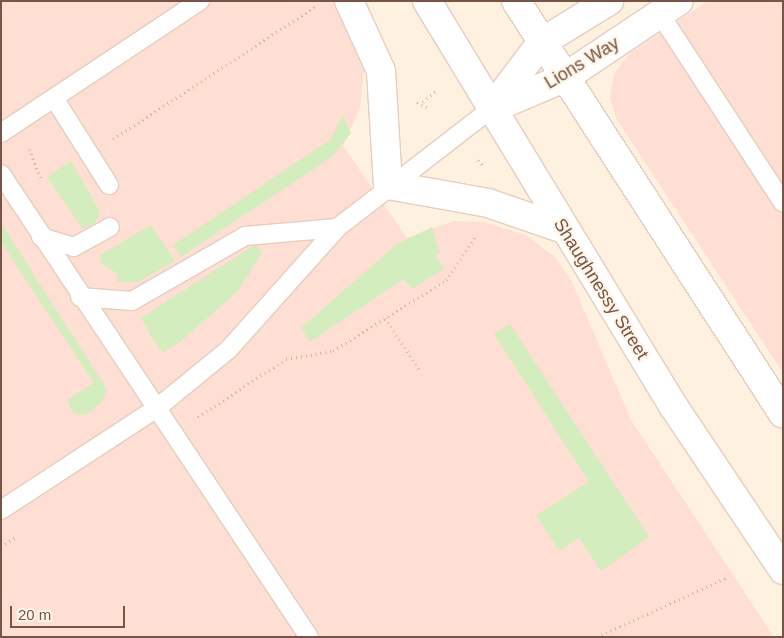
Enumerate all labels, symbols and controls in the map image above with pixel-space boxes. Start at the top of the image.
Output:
street label: Lions Way [541,32,623,94]
street label: Shaughnessy Street [549,215,653,363]
scale bar [12,596,128,628]
text: 20 m [18,606,51,623]

